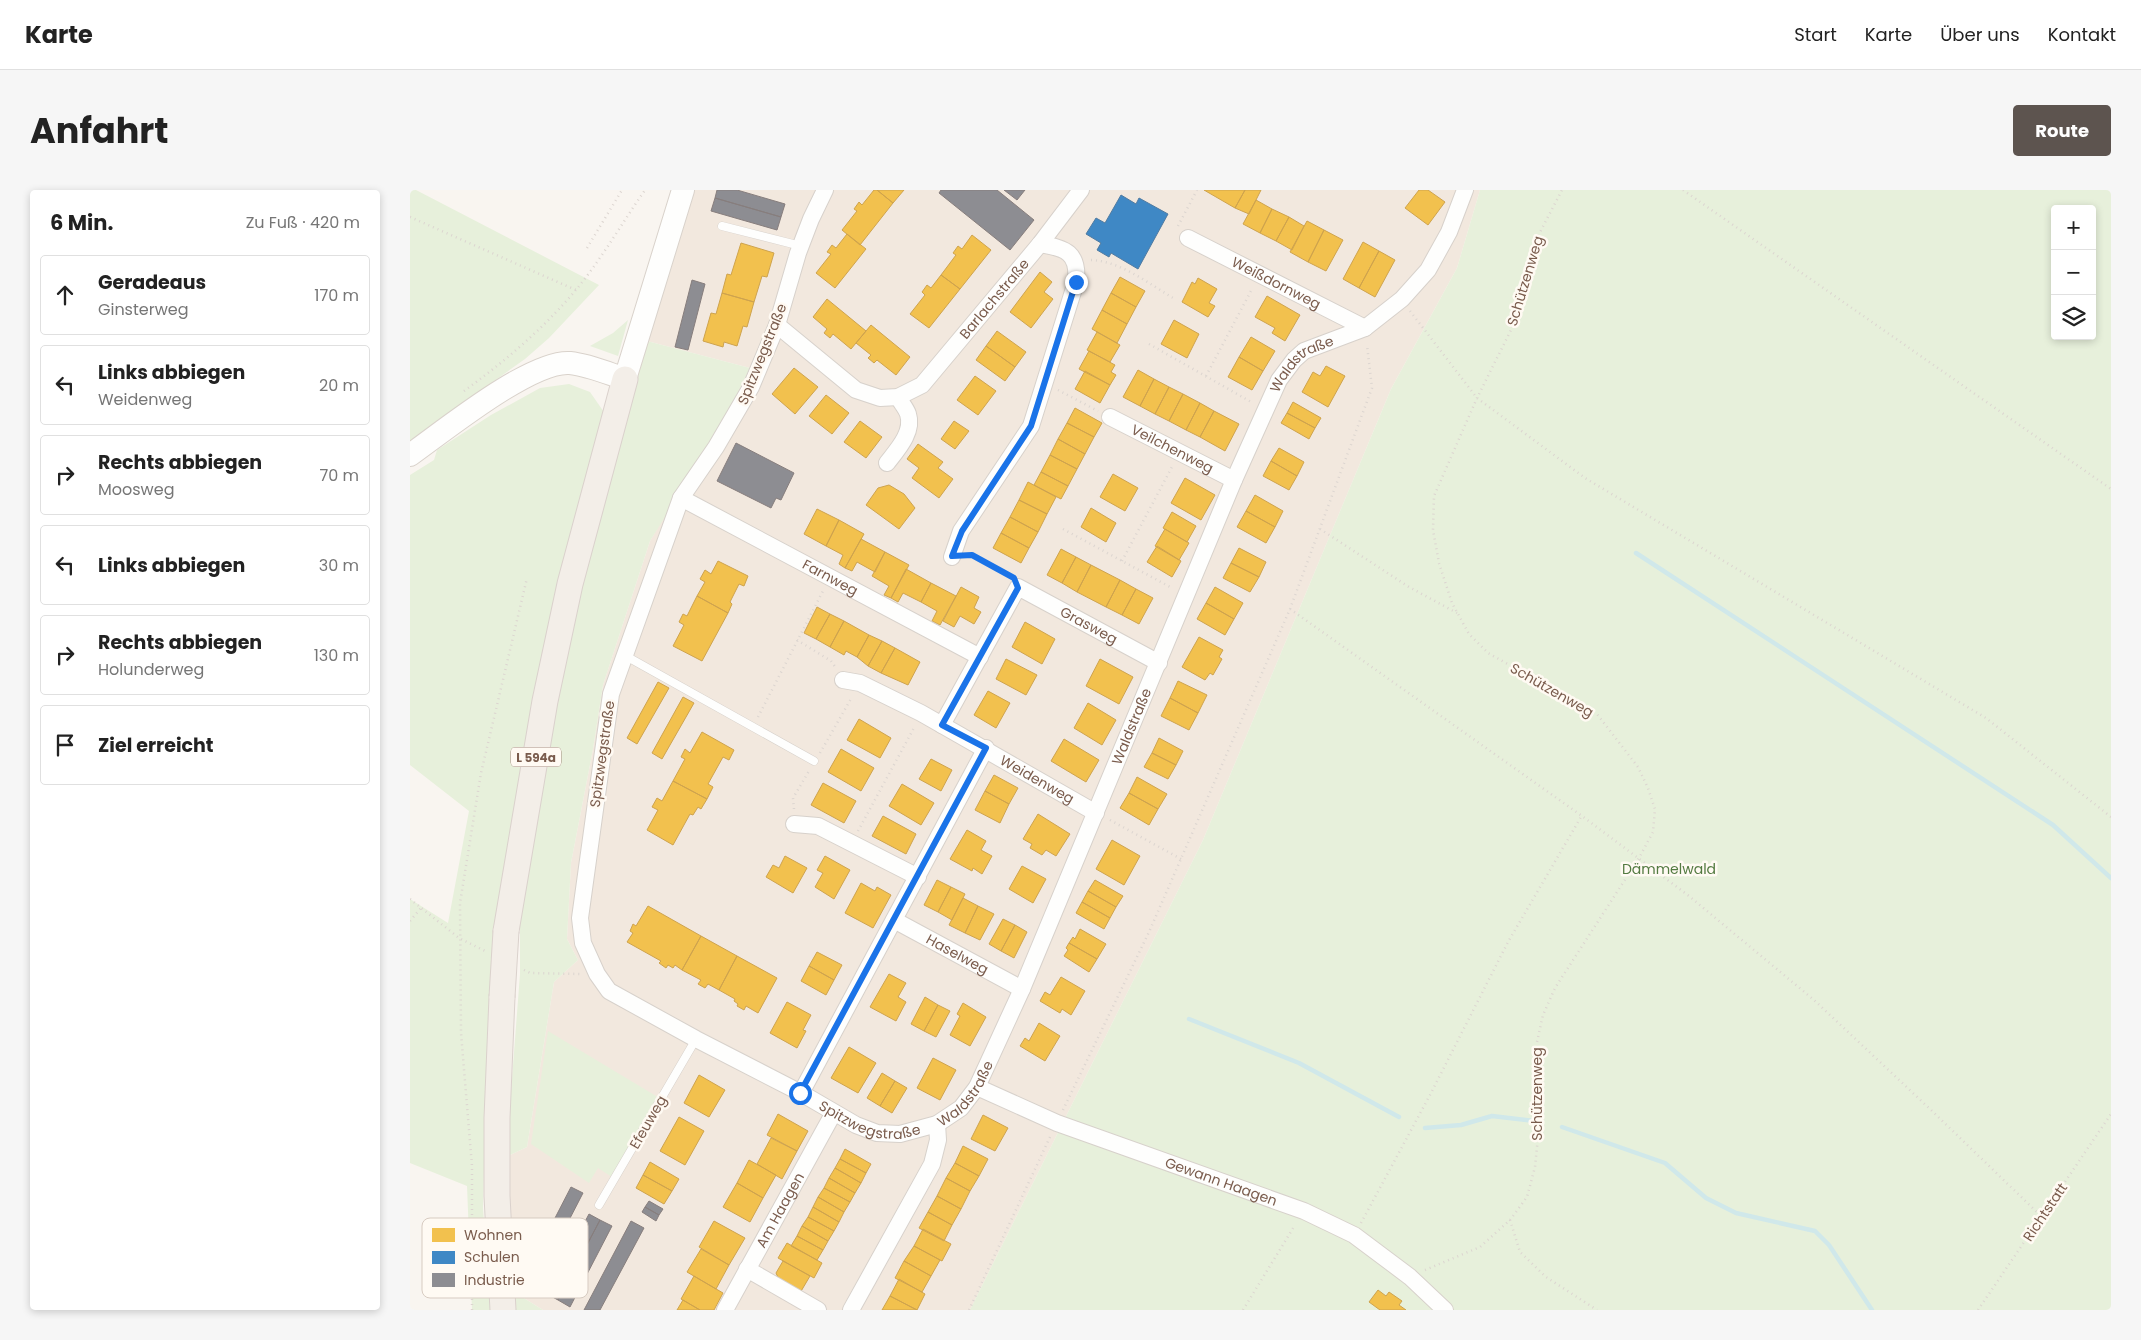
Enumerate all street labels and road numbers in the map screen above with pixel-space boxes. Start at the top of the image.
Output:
street label: Schützenweg [1502,233,1548,329]
street label: Weißdornweg [1228,252,1324,314]
street label: Barlachstraße [955,254,1034,343]
street label: Spitzwegstraße [733,300,792,408]
street label: Waldstraße [1265,331,1337,395]
street label: Veilchenweg [1128,419,1217,478]
street label: Farnweg [799,554,862,600]
street label: Grasweg [1057,602,1121,649]
street label: Schützenweg [1507,658,1597,722]
street label: Waldstraße [1107,685,1156,768]
street label: Spitzwegstraße [585,699,619,809]
road number: L 594a [511,748,561,766]
street label: Weidenweg [996,750,1078,809]
street label: Haselweg [923,929,992,979]
street label: Schützenweg [1527,1047,1547,1141]
street label: Waldstraße [933,1057,998,1131]
street label: Efeuweg [625,1091,671,1153]
street label: Spitzwegstraße [815,1096,923,1144]
street label: Gewann Haagen [1162,1152,1280,1211]
street label: Am Haagen [751,1169,809,1251]
street label: Richtstatt [2018,1179,2072,1245]

